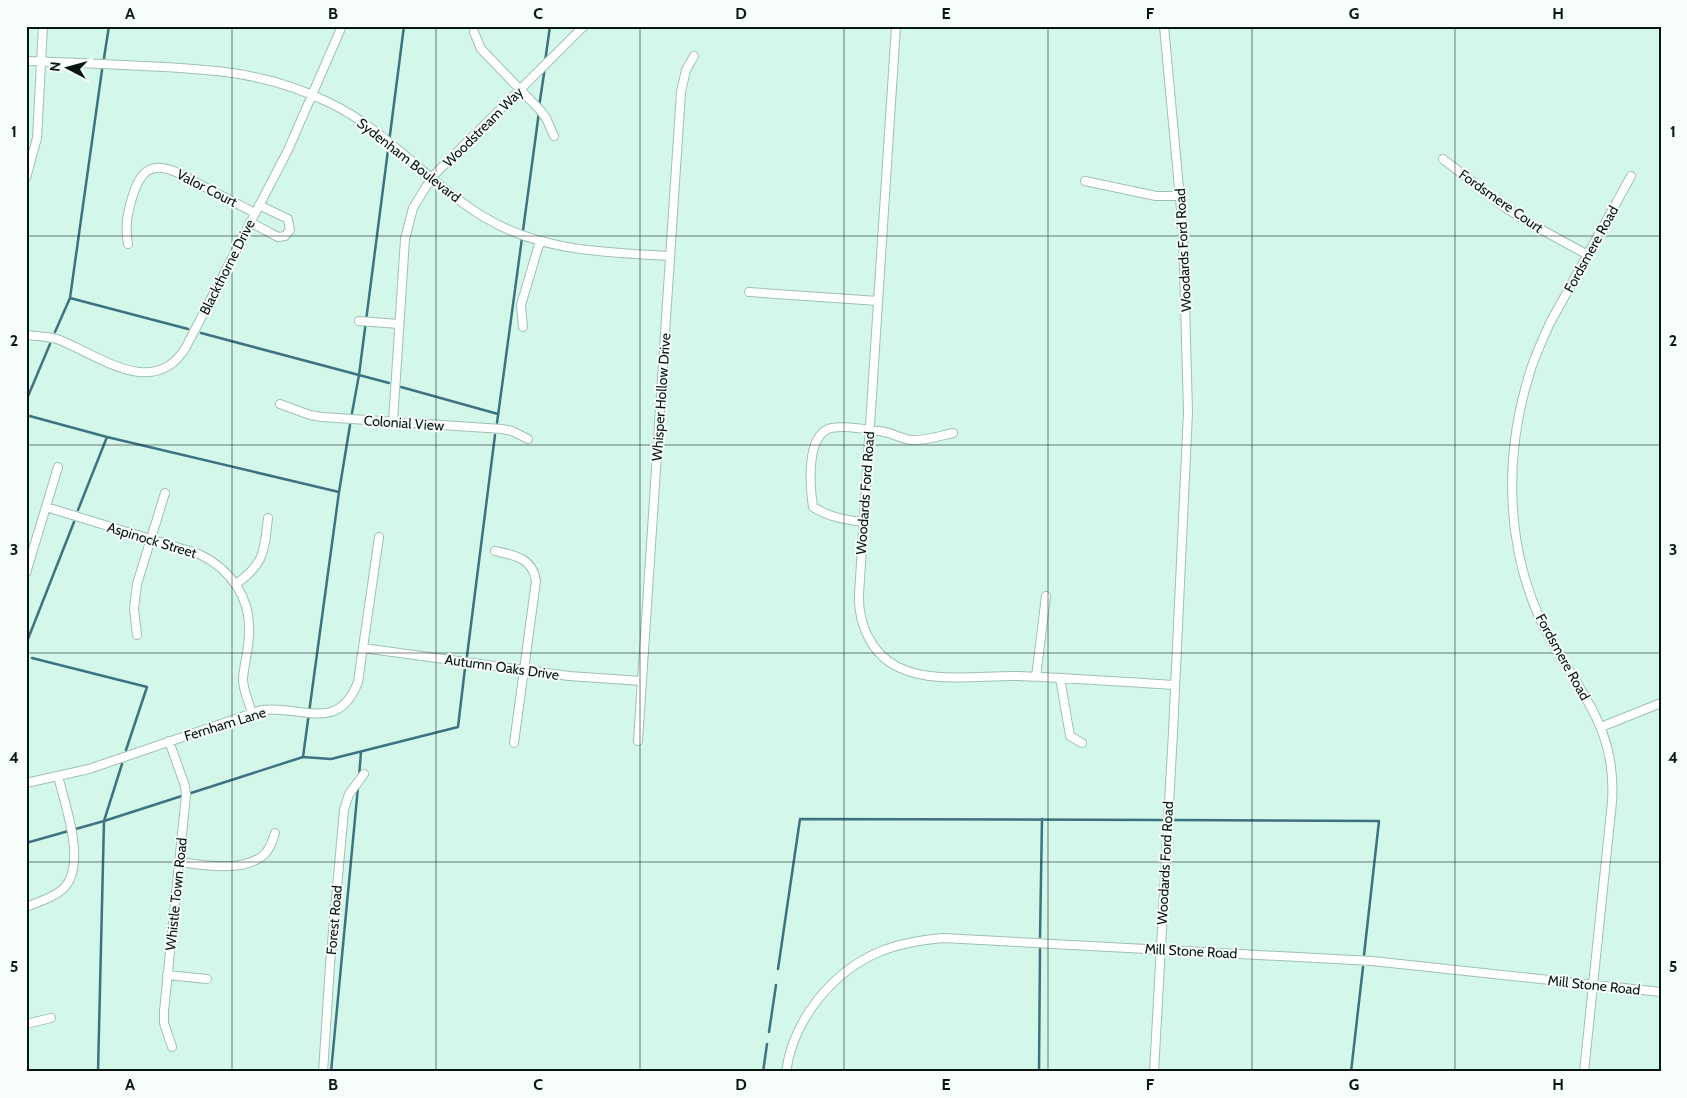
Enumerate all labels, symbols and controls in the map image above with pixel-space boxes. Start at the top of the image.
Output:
text: A [125,4,135,23]
text: B [328,4,338,23]
text: C [533,4,543,23]
text: D [735,4,747,23]
text: E [941,4,951,23]
text: F [1146,4,1155,23]
text: G [1349,4,1359,23]
text: H [1552,4,1564,23]
north arrow [42,42,92,92]
text: N [46,61,65,73]
street label: Woodstream Way [439,83,527,171]
street label: Sydenham Boulevard [354,114,464,206]
text: 1 [11,122,17,141]
text: 1 [1670,122,1676,141]
street label: Valor Court [174,165,241,211]
street label: Fordsmere Court [1455,165,1547,237]
street label: Woodards Ford Road [1171,188,1195,312]
street label: Fordsmere Road [1560,202,1622,296]
street label: Blackthorne Drive [195,216,259,318]
text: 2 [10,331,18,350]
text: 2 [1669,331,1677,350]
street label: Whisper Hollow Drive [648,332,674,462]
street label: Colonial View [363,411,445,435]
street label: Woodards Ford Road [852,431,878,555]
street label: Aspinock Street [105,518,199,562]
text: 3 [10,540,18,559]
text: 3 [1669,540,1677,559]
street label: Fordsmere Road [1532,610,1594,704]
street label: Autumn Oaks Drive [444,650,560,684]
street label: Fernham Lane [182,703,268,745]
text: 4 [9,748,19,767]
text: 4 [1668,748,1678,767]
street label: Woodards Ford Road [1153,801,1177,925]
street label: Whistle Town Road [161,837,191,951]
street label: Forest Road [322,884,346,956]
street label: Mill Stone Road [1144,940,1238,962]
text: 5 [10,957,18,976]
text: 5 [1669,957,1677,976]
street label: Mill Stone Road [1547,971,1641,999]
text: A [125,1075,135,1094]
text: B [328,1075,338,1094]
text: C [533,1075,543,1094]
text: D [735,1075,747,1094]
text: E [941,1075,951,1094]
text: F [1146,1075,1155,1094]
text: G [1349,1075,1359,1094]
text: H [1552,1075,1564,1094]

